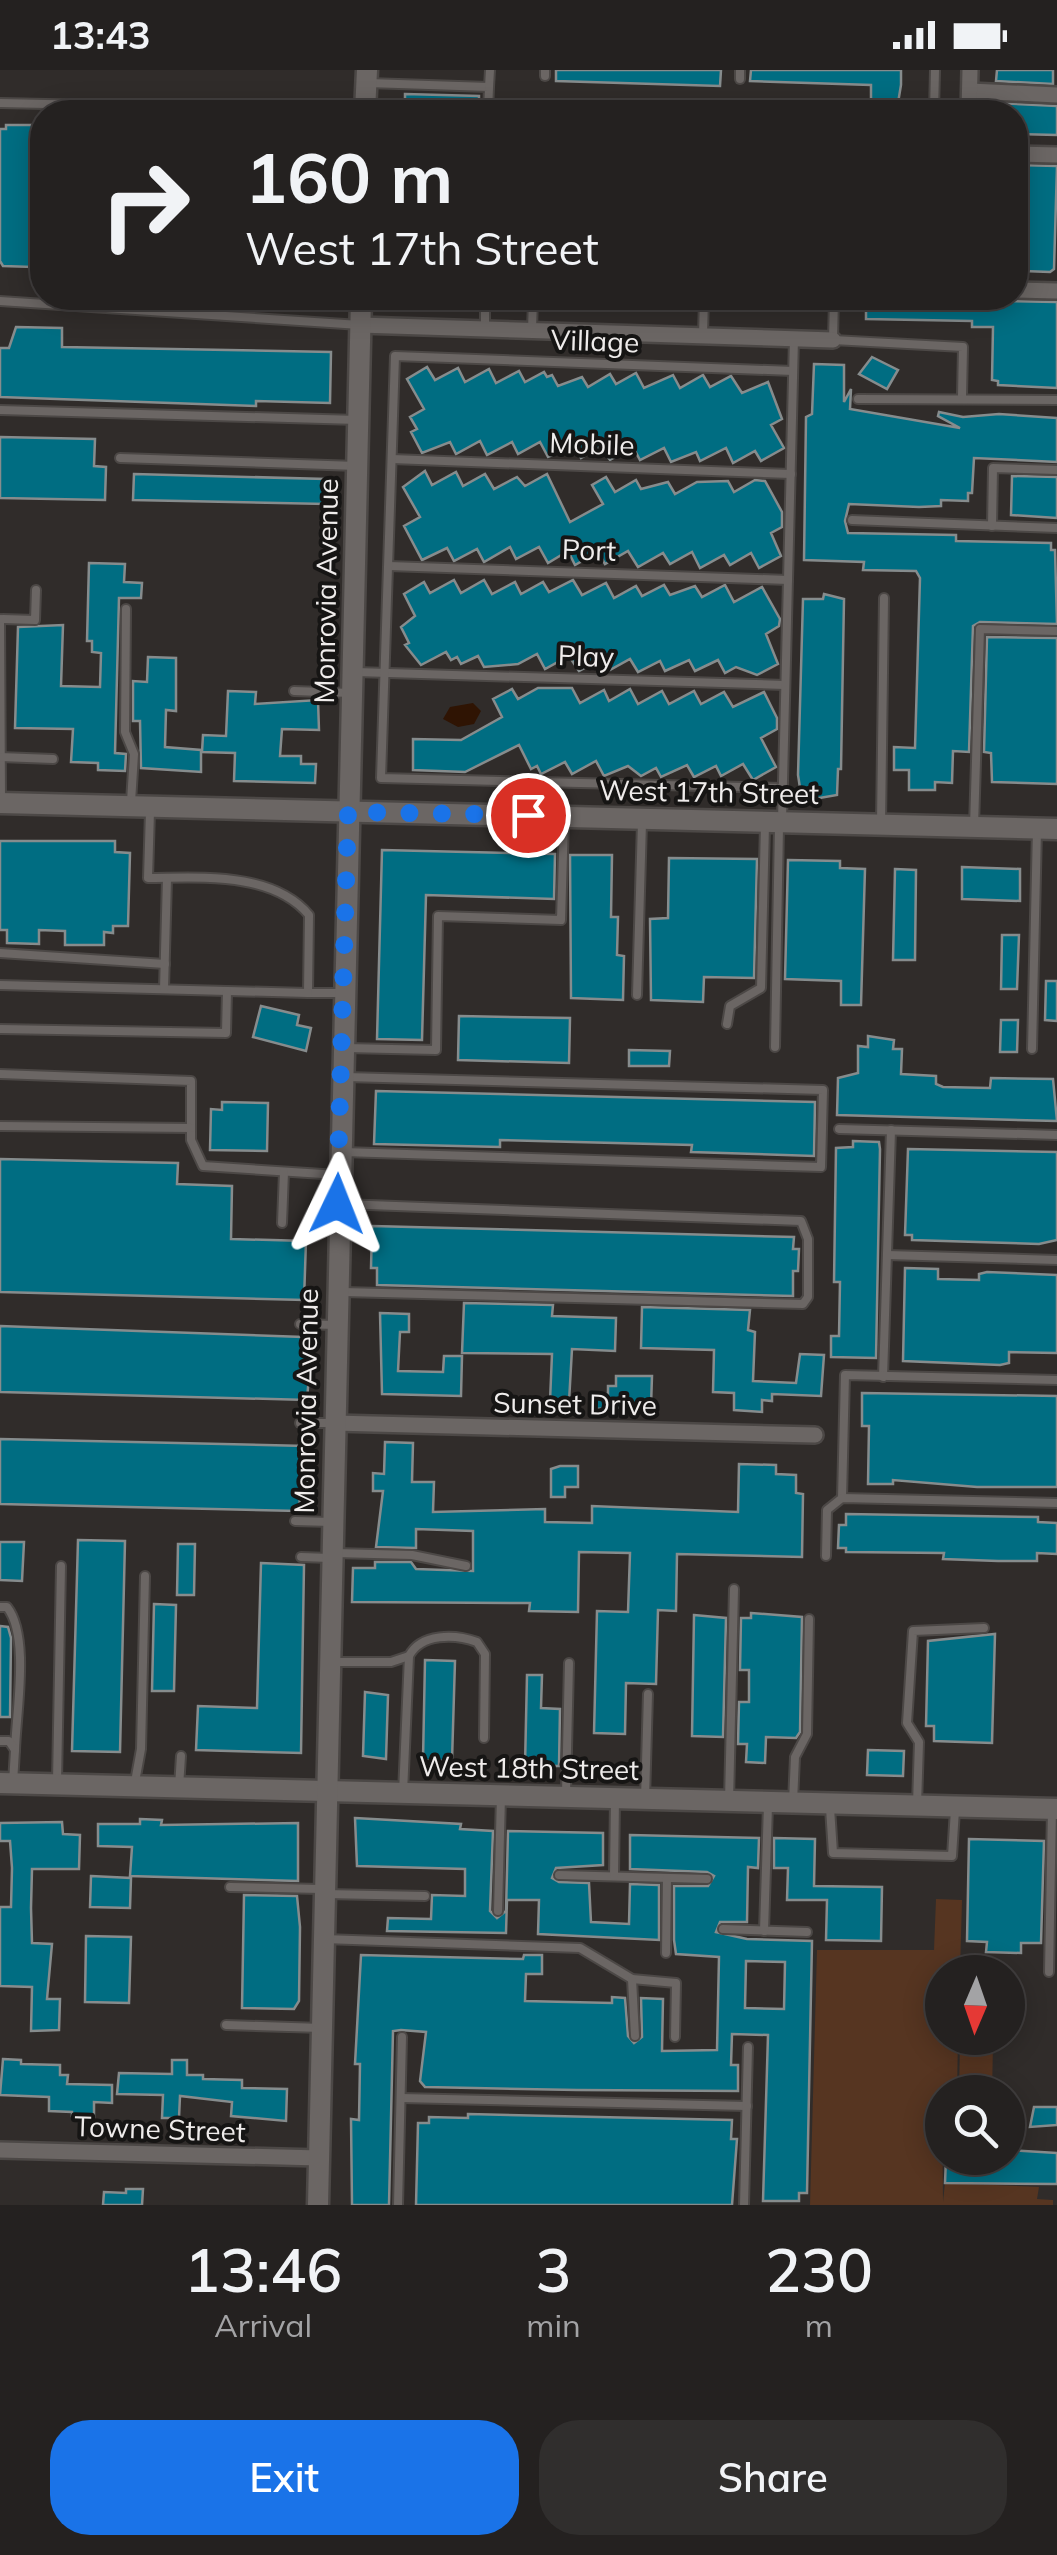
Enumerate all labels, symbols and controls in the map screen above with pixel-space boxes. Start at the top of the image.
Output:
text: 13:43 [50,11,151,59]
text: 160 m [245,133,453,221]
icon: right [80,140,210,270]
text: West 17th Street [245,220,599,276]
street label: Village [550,321,640,360]
street label: Mobile [549,425,635,462]
street label: Monrovia Avenue [306,478,345,704]
street label: Port [561,531,617,568]
street label: Play [557,637,615,674]
street label: West 17th Street [599,772,820,811]
pin [486,773,571,858]
icon: arrive [501,788,556,843]
position arrow [285,1152,389,1256]
street label: Monrovia Avenue [286,1288,325,1514]
street label: Sunset Drive [493,1385,657,1422]
street label: West 18th Street [419,1748,640,1787]
north arrow [925,1955,1025,2055]
map controls [925,1955,1025,2175]
button: search [925,2075,1025,2175]
street label: Towne Street [74,2108,246,2149]
text: 13:46 [184,2232,342,2307]
text: 3 [536,2232,572,2307]
text: 230 [765,2232,873,2307]
text: Arrival [214,2305,312,2345]
text: min [526,2305,581,2345]
text: m [805,2305,833,2345]
button: Exit [50,2420,519,2535]
button: Share [539,2420,1007,2535]

